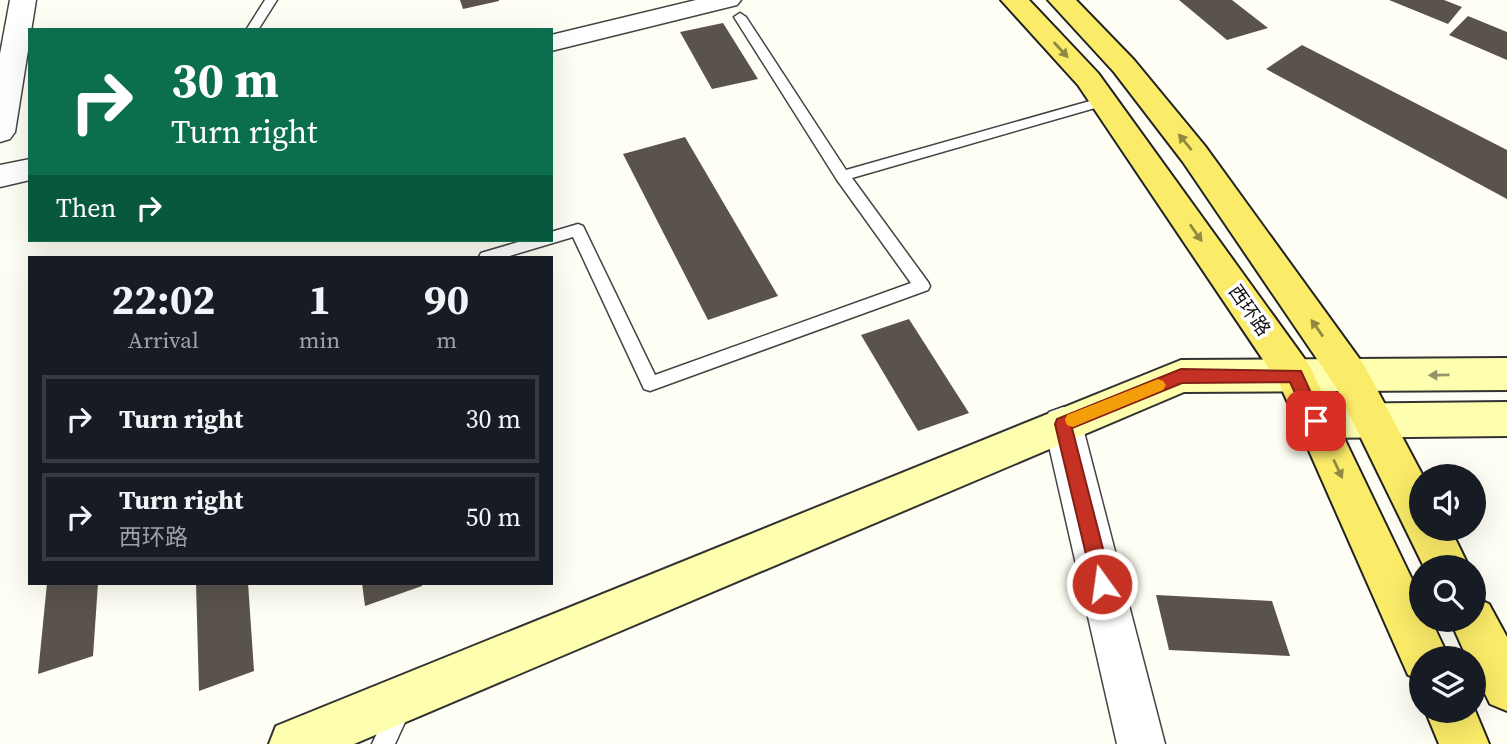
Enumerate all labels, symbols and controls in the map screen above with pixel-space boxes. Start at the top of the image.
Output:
one-way arrow [1052,41,1068,58]
text: 30 m [171,46,279,113]
icon: right [56,56,147,147]
text: Turn right [171,110,317,154]
one-way arrow [1178,134,1193,152]
icon: right [130,189,168,227]
text: Then [56,190,116,226]
one-way arrow [1189,224,1203,242]
text: 22:02 [112,270,215,328]
text: 1 [308,270,331,328]
text: 90 [424,270,469,328]
street label: 西环路 [1223,279,1277,341]
one-way arrow [1310,319,1324,337]
text: Arrival [128,324,199,356]
text: min [299,324,340,356]
text: m [436,324,457,356]
one-way arrow [1428,369,1450,381]
pin [1286,391,1346,451]
icon: right [60,400,98,438]
text: Turn right [119,401,243,437]
text: 30 m [466,401,521,437]
icon: arrive [1297,402,1335,440]
one-way arrow [1332,459,1344,479]
map controls [1409,464,1486,723]
button: sound [1409,464,1486,541]
text: Turn right [119,482,243,518]
icon: right [60,498,98,536]
text: 50 m [466,499,521,535]
text: 西环路 [119,521,188,553]
position arrow [1065,547,1139,621]
button: search [1409,555,1486,632]
button: layers [1409,646,1486,723]

